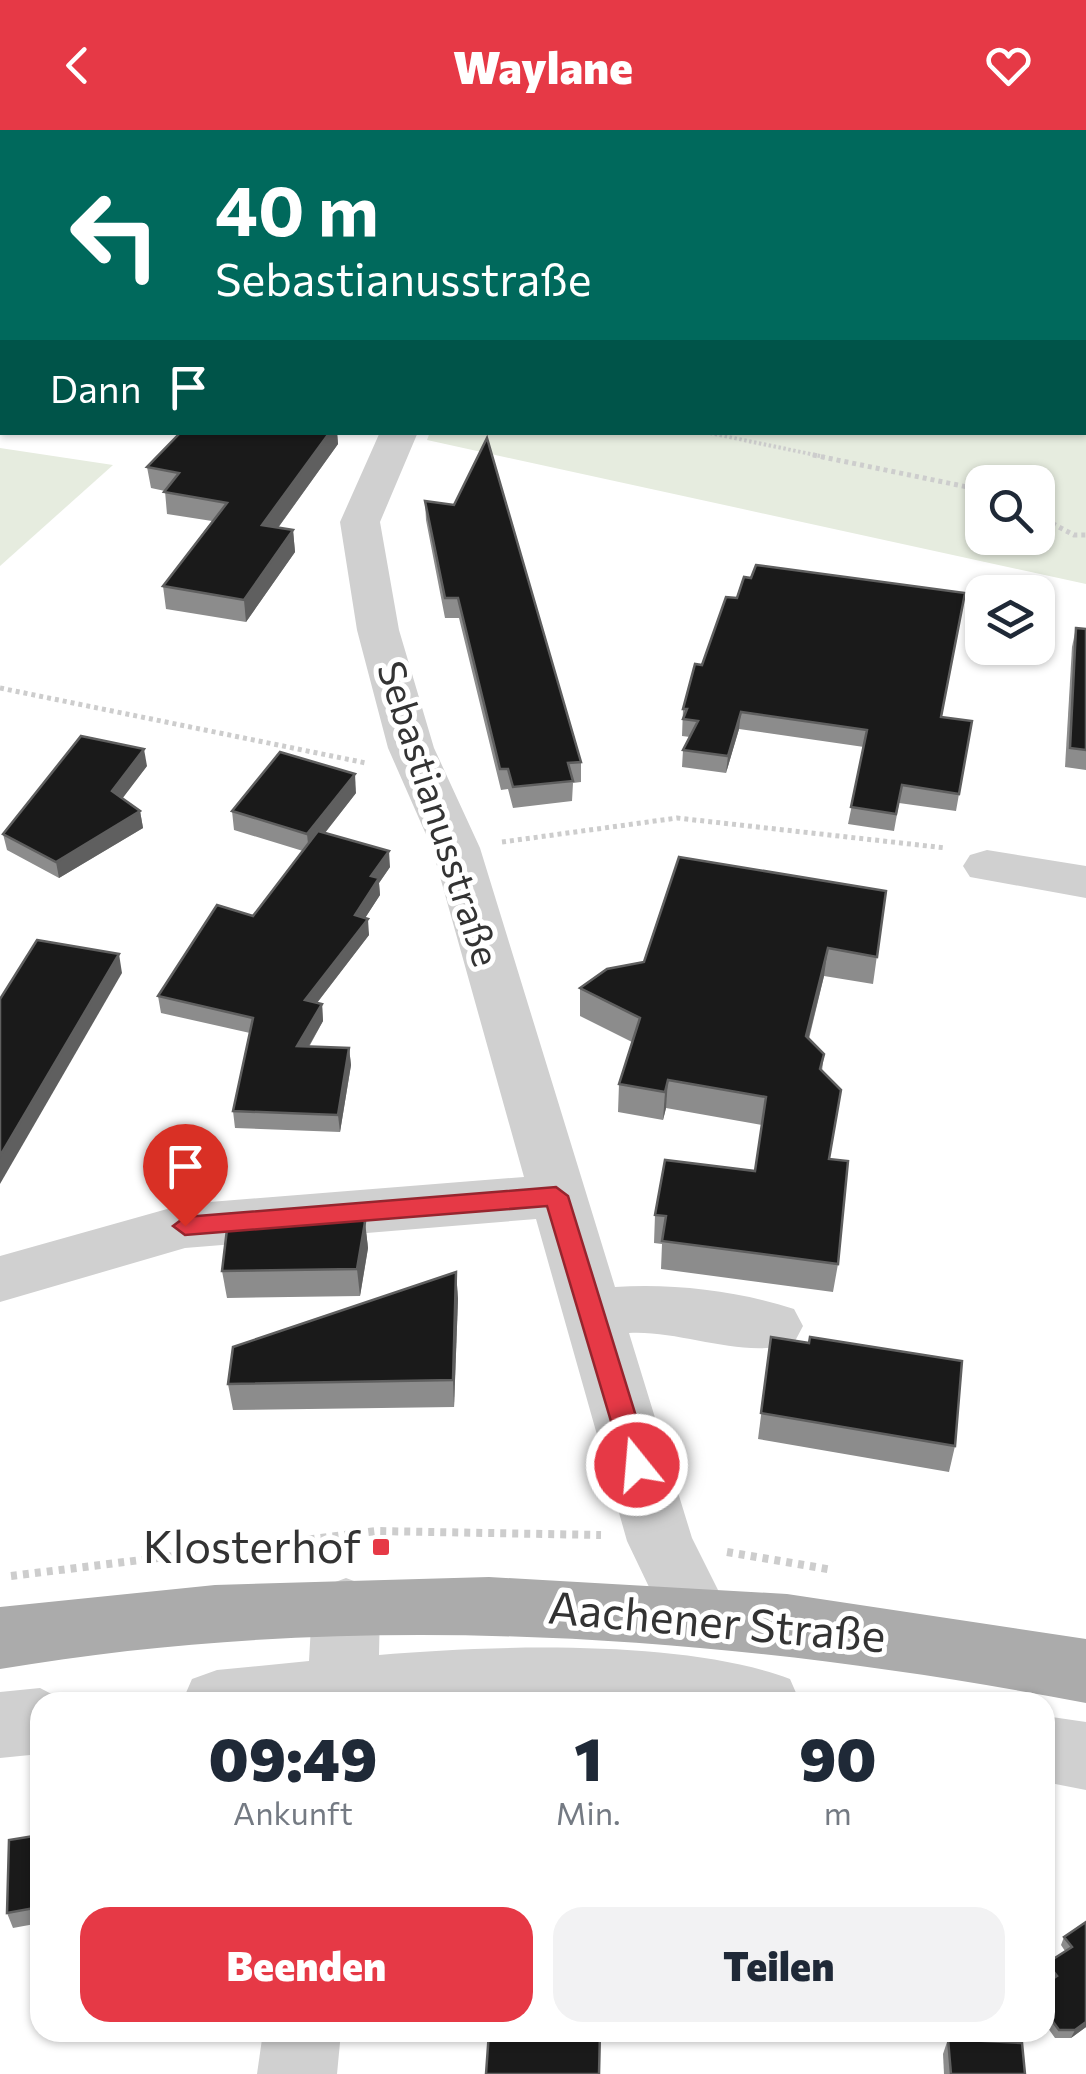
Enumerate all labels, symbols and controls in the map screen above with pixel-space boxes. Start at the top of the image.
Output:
icon: back [50,38,105,93]
text: Waylane [453,38,633,93]
icon: heart [981,38,1036,93]
text: 40 m [215,165,379,250]
icon: left [50,170,180,300]
text: Sebastianusstraße [215,250,591,305]
icon: arrive [161,360,216,415]
text: Dann [50,364,141,411]
map controls [965,465,1055,665]
button: search [965,465,1055,555]
button: layers [965,575,1055,665]
street label: Sebastianusstraße [369,655,512,972]
pin [143,1124,228,1227]
icon: arrive [158,1139,213,1194]
position arrow [585,1413,689,1517]
place label: Klosterhof [143,1517,361,1572]
marker: Klosterhof [370,1536,392,1558]
street label: Aachener Straße [546,1577,888,1662]
text: 09:49 [208,1720,377,1793]
text: 1 [574,1720,602,1793]
text: 90 [799,1720,877,1793]
text: Ankunft [233,1792,353,1832]
text: Min. [556,1792,621,1832]
text: m [824,1792,852,1832]
button: Beenden [80,1907,533,2022]
button: Teilen [553,1907,1005,2022]

